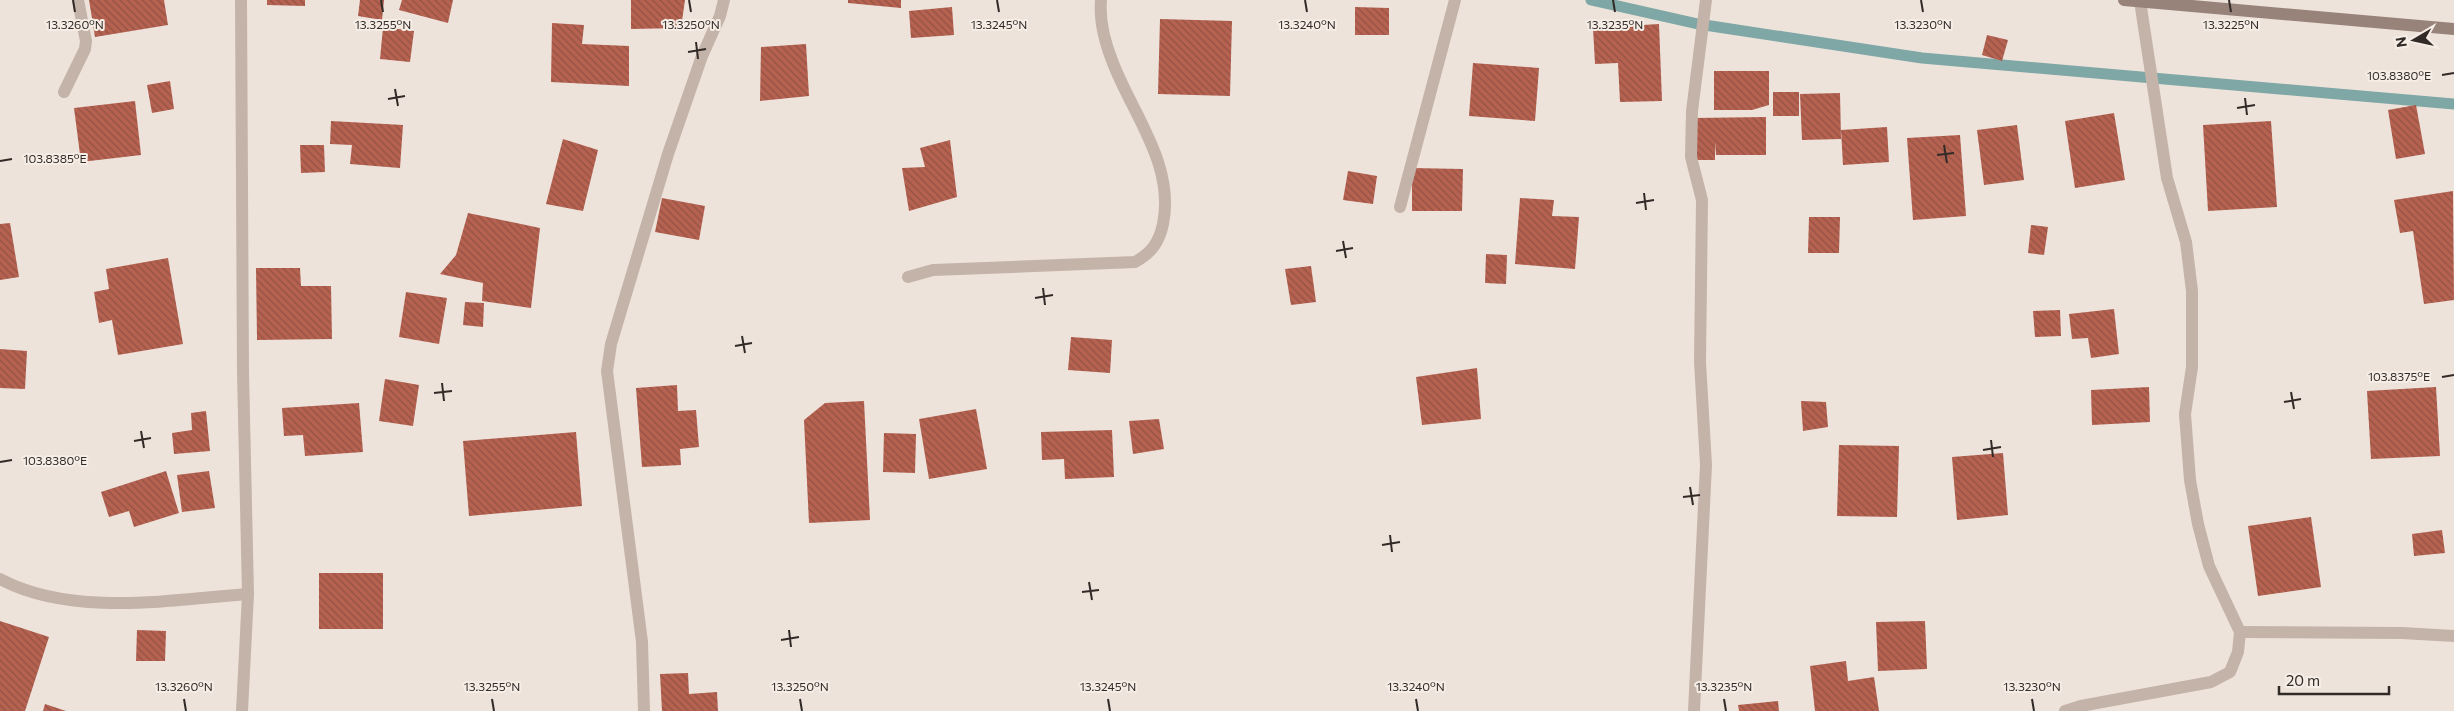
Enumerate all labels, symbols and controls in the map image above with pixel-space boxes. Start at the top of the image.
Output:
north arrow [2389,15,2439,65]
text: 13.3260°N [46,17,104,31]
text: 13.3255°N [355,17,411,31]
text: 13.3250°N [662,17,720,31]
text: 13.3245°N [971,17,1027,31]
text: 13.3240°N [1278,17,1336,31]
text: 13.3235°N [1587,17,1643,31]
text: 13.3230°N [1894,17,1952,31]
text: 13.3225°N [2203,17,2259,31]
text: N [2391,36,2410,49]
text: 103.8380°E [2367,68,2431,82]
text: 103.8385°E [23,151,87,165]
text: 103.8375°E [2368,369,2430,383]
text: 103.8380°E [23,453,87,467]
scale bar [2279,664,2389,696]
text: 20 m [2286,671,2320,689]
text: 13.3260°N [155,679,213,693]
text: 13.3255°N [464,679,520,693]
text: 13.3250°N [771,679,829,693]
text: 13.3245°N [1080,679,1136,693]
text: 13.3240°N [1387,679,1445,693]
text: 13.3235°N [1696,679,1752,693]
text: 13.3230°N [2003,679,2061,693]

